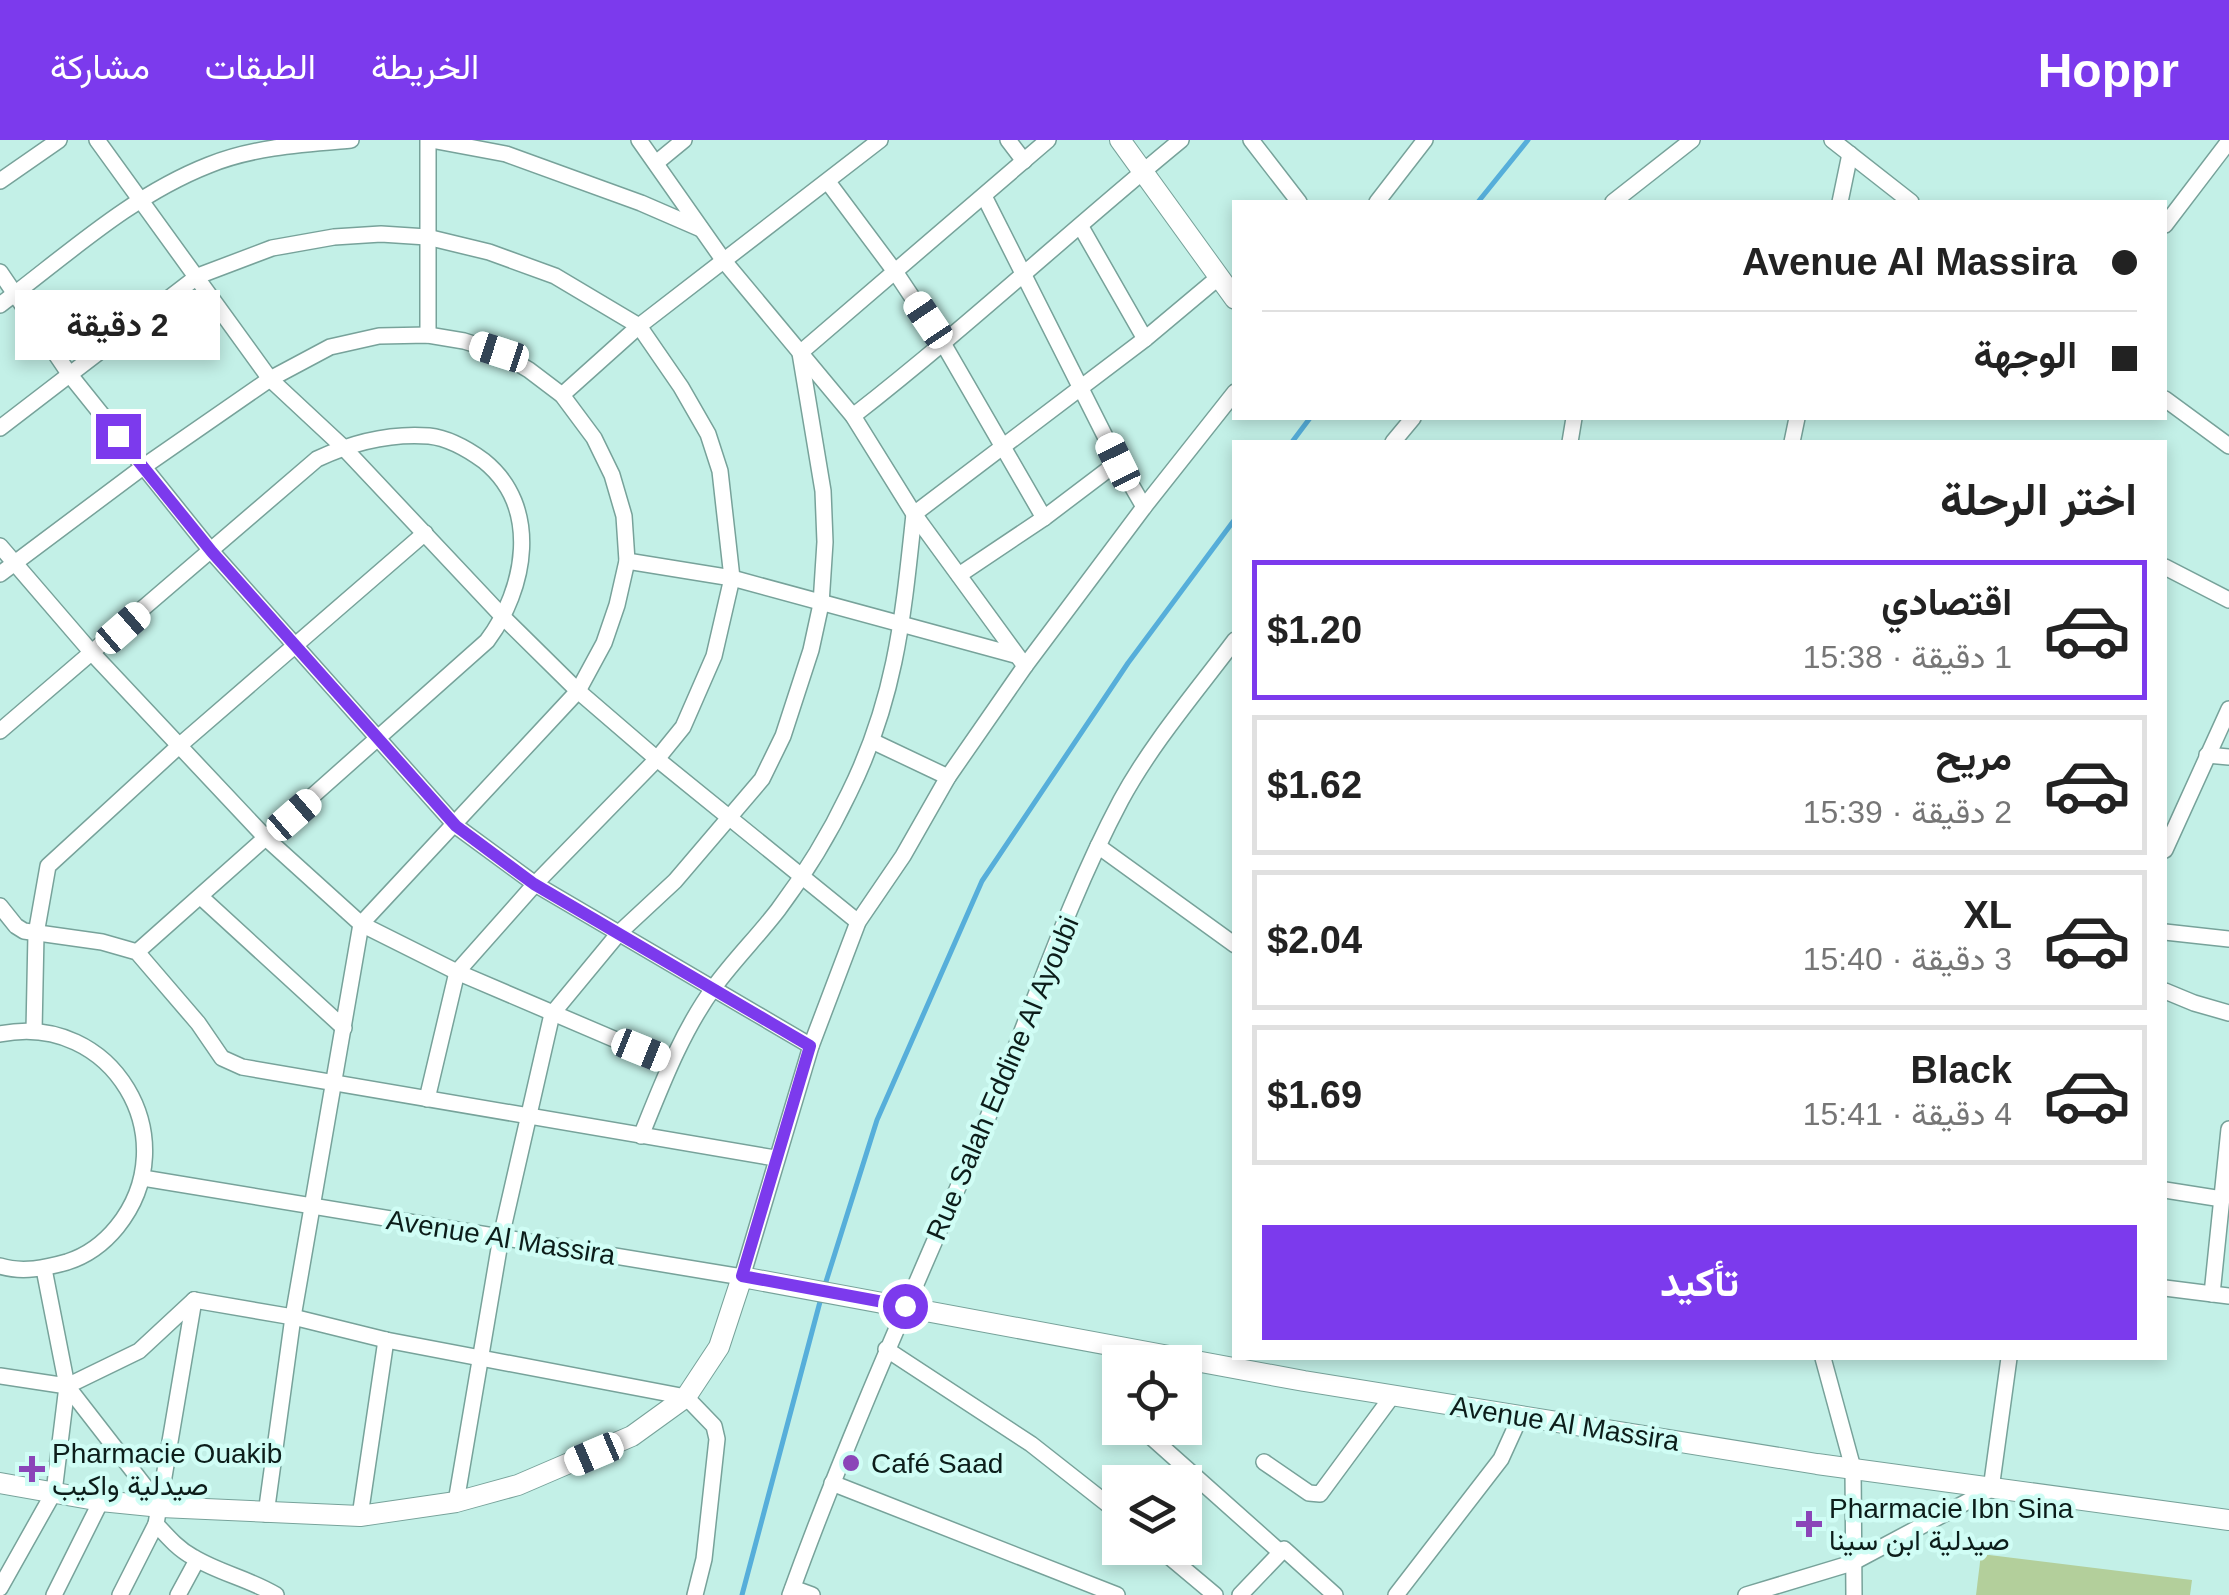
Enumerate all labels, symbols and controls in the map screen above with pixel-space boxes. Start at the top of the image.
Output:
text: Hoppr [2038,44,2179,97]
text: مشاركة [50,47,150,86]
text: الطبقات [205,47,316,86]
text: الخريطة [371,47,479,86]
text: Avenue Al Massira [1742,241,2077,283]
car [899,287,957,353]
callout: 2 دقيقة [16,291,220,361]
text: 2 دقيقة [66,307,169,343]
car [466,328,532,376]
text: الوجهة [1974,334,2077,376]
route end [96,414,141,459]
car [1091,428,1145,496]
text: اختر الرحلة [1940,474,2137,525]
text: اقتصادي [1881,581,2012,623]
icon: car [2042,585,2132,675]
car [91,597,155,659]
text: $1.20 [1267,609,1362,651]
text: 1 دقيقة · 15:38 [1803,639,2012,675]
text: مريح [1936,736,2012,778]
icon: car [2042,740,2132,830]
text: $1.62 [1267,764,1362,806]
car [262,784,326,846]
text: 2 دقيقة · 15:39 [1803,794,2012,830]
text: XL [1963,894,2012,936]
icon: car [2042,895,2132,985]
street label: Rue Salah Eddine Al Ayoubi [920,912,1085,1245]
text: $2.04 [1267,919,1362,961]
text: 3 دقيقة · 15:40 [1803,941,2012,977]
car [608,1025,674,1075]
text: Black [1911,1049,2012,1091]
icon: car [2042,1050,2132,1140]
text: $1.69 [1267,1074,1362,1116]
text: 4 دقيقة · 15:41 [1803,1096,2012,1132]
street label: Avenue Al Massira [384,1204,618,1271]
button: تأكيد [1262,1225,2137,1340]
route start [883,1284,928,1329]
map controls [1102,1345,1202,1565]
button: locate [1102,1345,1202,1445]
street label: Avenue Al Massira [1448,1390,1682,1457]
car [561,1428,627,1480]
place label: Pharmacie Ouakib صيدلية واكيب [52,1438,282,1503]
place label: Café Saad [871,1448,1003,1479]
marker: Café Saad [840,1452,862,1474]
marker: Pharmacie Ouakib صيدلية واكيب [21,1458,43,1480]
button: layers [1102,1465,1202,1565]
place label: Pharmacie Ibn Sina صيدلية ابن سينا [1829,1493,2074,1557]
marker: Pharmacie Ibn Sina صيدلية ابن سينا [1798,1513,1820,1535]

